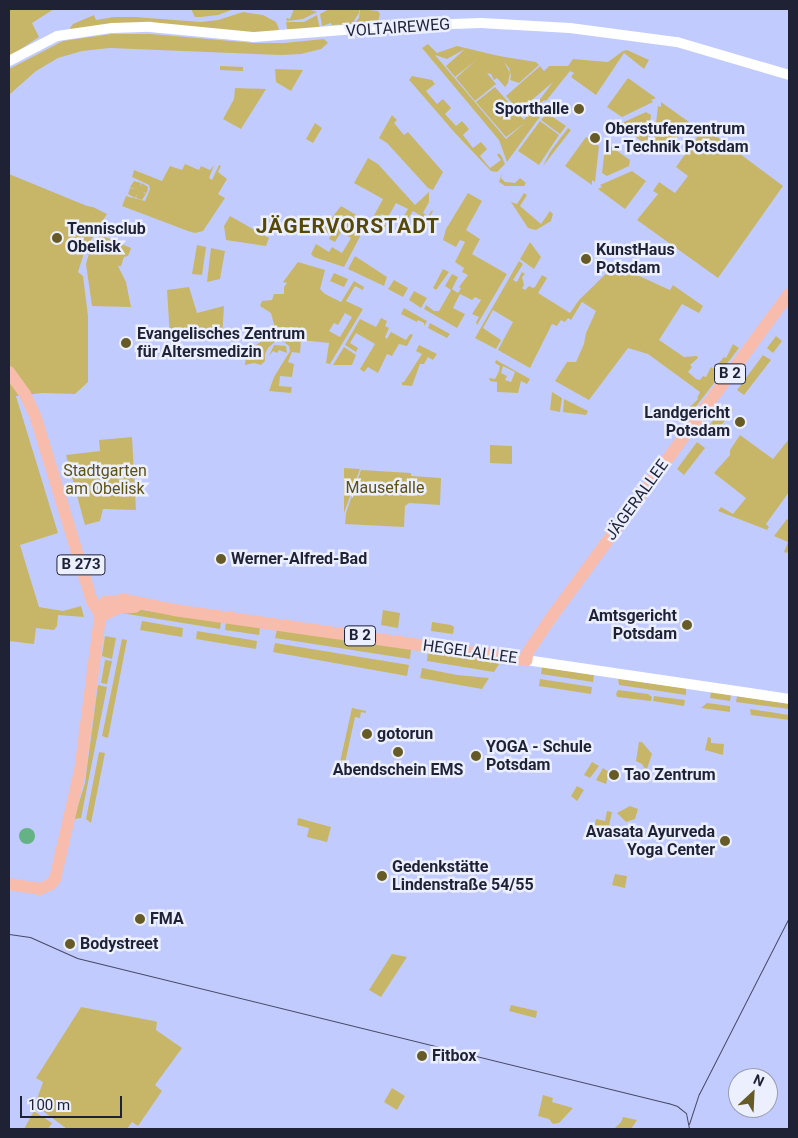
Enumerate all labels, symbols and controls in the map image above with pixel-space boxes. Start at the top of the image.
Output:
street label: VOLTAIREWEG [345,15,451,41]
place label: Sporthalle [495,99,569,119]
marker: Sporthalle [573,103,585,115]
place label: Oberstufenzentrum I - Technik Potsdam [605,119,749,157]
marker: Oberstufenzentrum I - Technik Potsdam [589,132,601,144]
district label: JÄGERVORSTADT [254,213,442,239]
place label: Tennisclub Obelisk [67,219,146,257]
marker: Tennisclub Obelisk [51,232,63,244]
place label: KunstHaus Potsdam [596,240,675,278]
marker: KunstHaus Potsdam [580,253,592,265]
place label: Evangelisches Zentrum für Altersmedizin [137,324,305,362]
marker: Evangelisches Zentrum für Altersmedizin [119,336,133,350]
road number: B 2 [714,362,746,386]
place label: Landgericht Potsdam [644,403,730,441]
marker: Landgericht Potsdam [734,416,746,428]
street label: JÄGERALLEE [601,456,673,544]
park label: Stadtgarten am Obelisk [63,461,147,499]
park label: Mausefalle [346,478,424,498]
place label: Werner-Alfred-Bad [231,549,367,569]
road number: B 273 [56,552,106,578]
marker: Werner-Alfred-Bad [215,553,227,565]
place label: Amtsgericht Potsdam [588,606,677,644]
marker: Amtsgericht Potsdam [681,619,693,631]
road number: B 2 [344,624,376,648]
street label: HEGELALLEE [422,636,518,668]
place label: gotorun [377,724,433,744]
marker: gotorun [361,728,373,740]
place label: YOGA - Schule Potsdam [486,737,592,775]
marker: Abendschein EMS [392,746,404,758]
marker: YOGA - Schule Potsdam [470,750,482,762]
place label: Abendschein EMS [333,760,463,780]
place label: Tao Zentrum [624,765,716,785]
marker: Tao Zentrum [608,769,620,781]
place label: Avasata Ayurveda Yoga Center [586,822,715,860]
marker: Avasata Ayurveda Yoga Center [719,835,731,847]
place label: Gedenkstätte Lindenstraße 54/55 [392,857,534,895]
marker: Gedenkstätte Lindenstraße 54/55 [376,870,388,882]
place label: FMA [150,909,184,929]
marker: FMA [134,913,146,925]
place label: Bodystreet [80,934,158,954]
marker: Bodystreet [64,938,76,950]
place label: Fitbox [432,1046,476,1066]
marker: Fitbox [416,1050,428,1062]
north arrow [728,1068,778,1118]
text: N [751,1071,767,1090]
scale bar [22,1086,125,1118]
text: 100 m [28,1096,70,1114]

